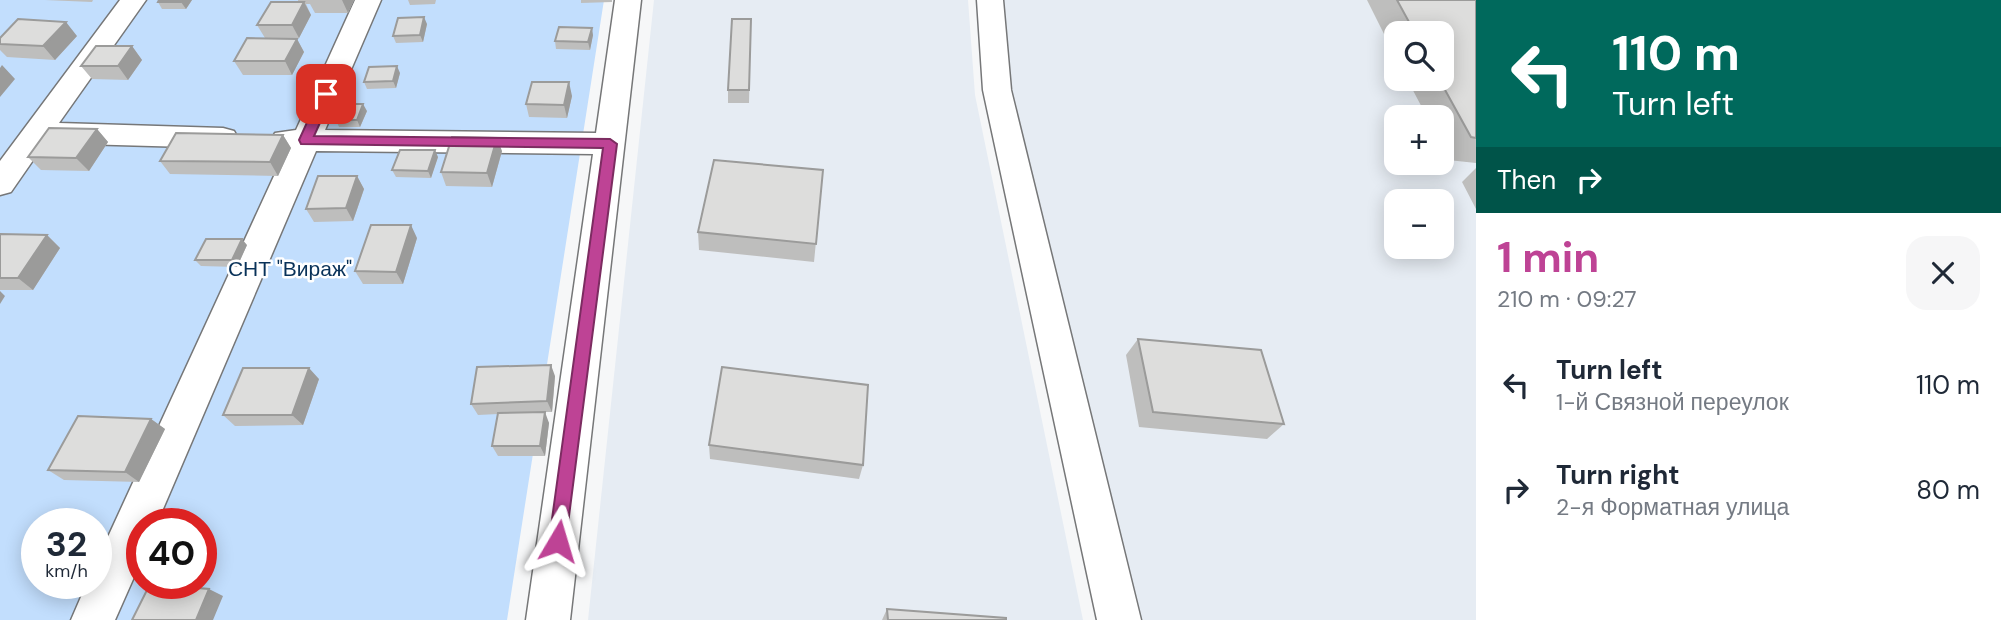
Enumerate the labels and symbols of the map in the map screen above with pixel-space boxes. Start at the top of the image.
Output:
pin [296,64,356,124]
park label: СНТ "Вираж" [228,255,352,283]
position arrow [521,504,595,578]
speed limit sign: 40 [126,508,217,599]

